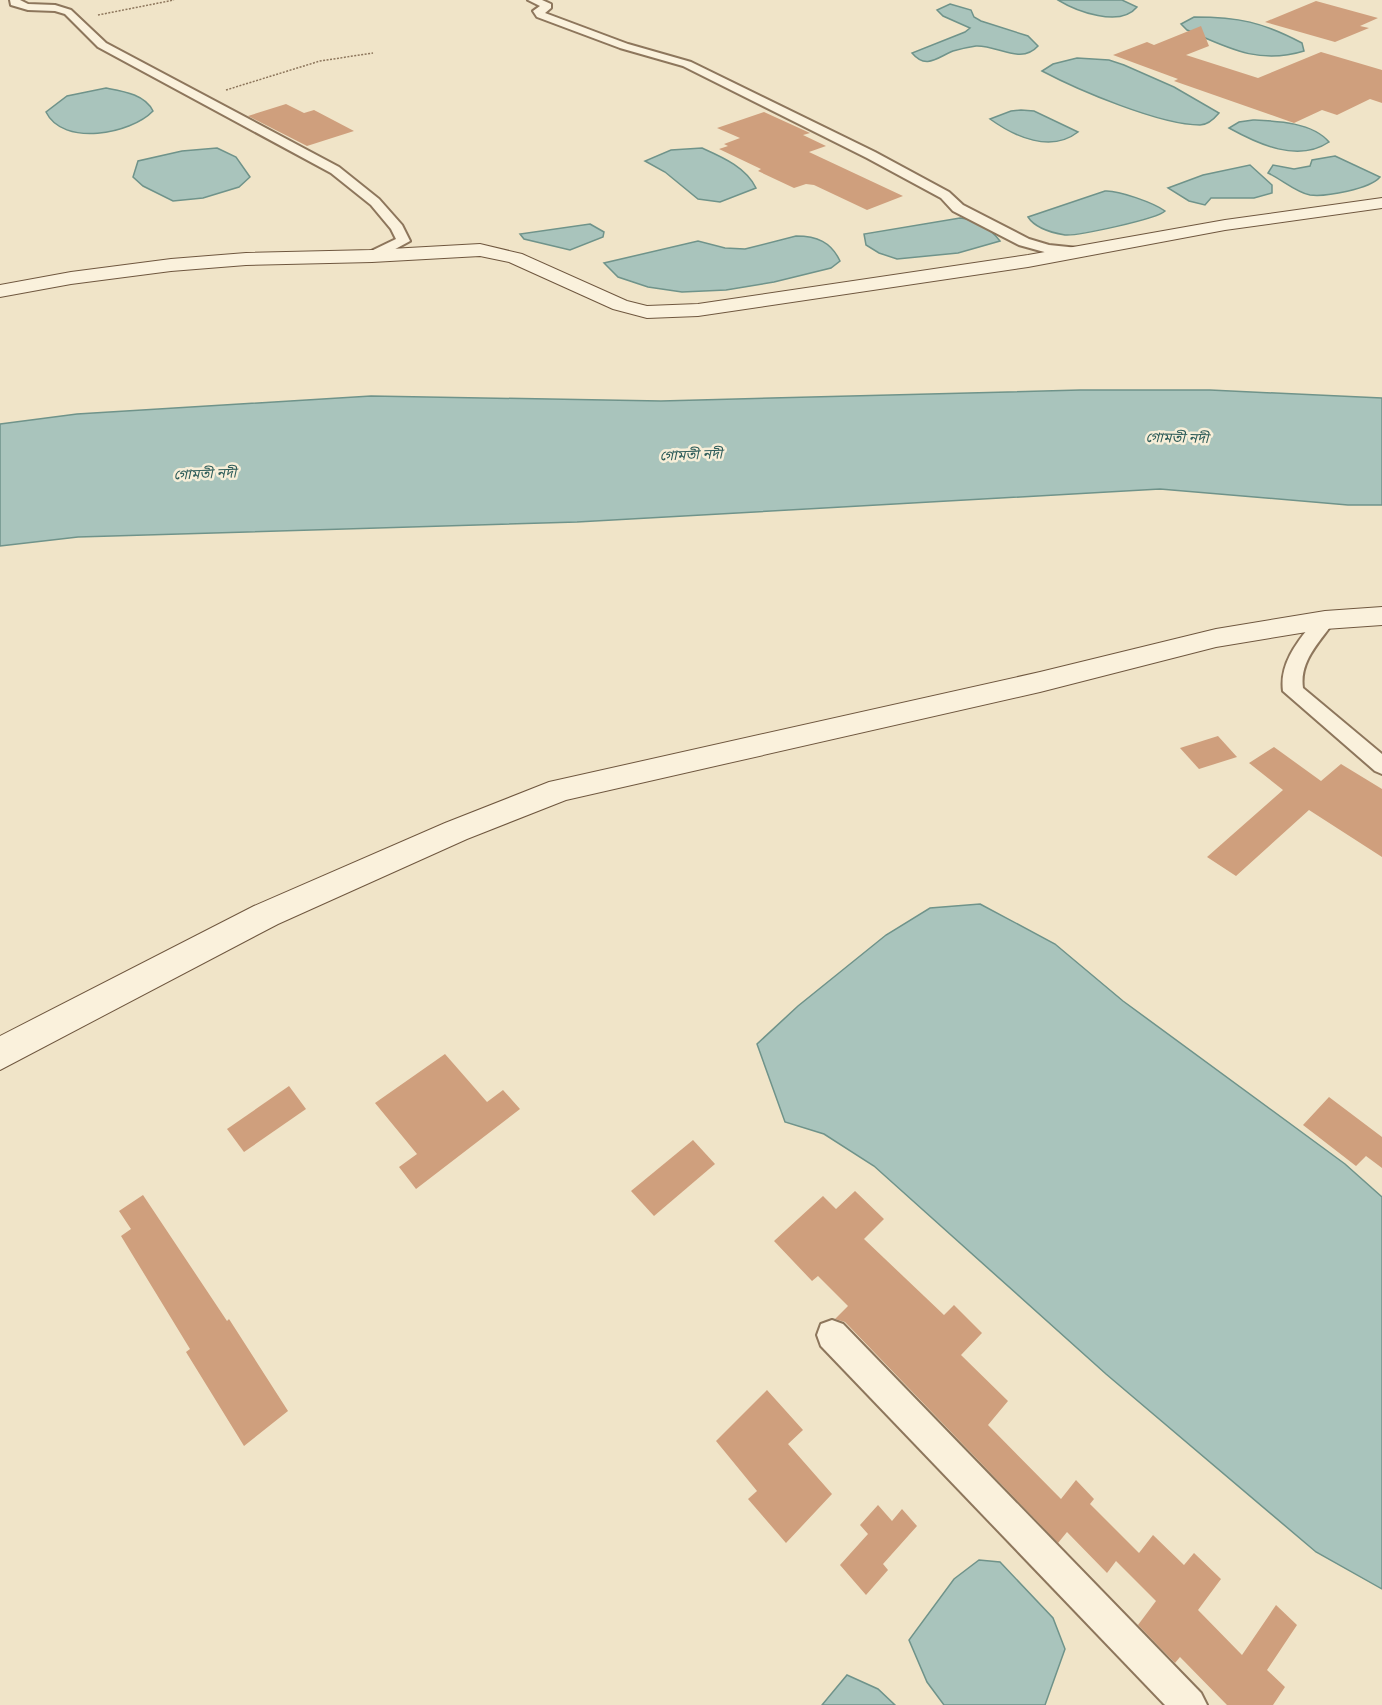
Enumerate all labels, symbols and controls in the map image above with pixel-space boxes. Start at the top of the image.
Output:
water label: গোমতী নদী [1145,429,1212,449]
water label: গোমতী নদী [659,445,726,467]
water label: গোমতী নদী [173,464,240,486]

